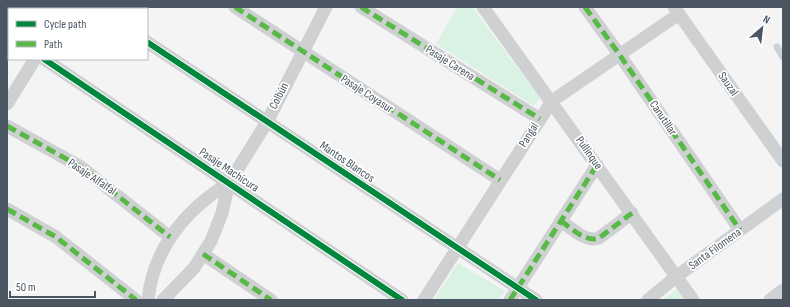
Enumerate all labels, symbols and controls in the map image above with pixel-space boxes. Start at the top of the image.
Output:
legend [8,8,148,60]
north arrow [742,8,782,48]
text: N [761,12,772,27]
text: Cycle path [44,17,86,32]
text: Path [44,37,62,52]
street label: Pasaje Carena [423,42,478,84]
street label: Sauzal [714,69,742,99]
street label: Pasaje Coyasur [338,71,397,117]
street label: Colbún [266,80,292,112]
street label: Canutillar [646,98,680,139]
street label: Pangal [516,120,542,150]
street label: Pullinque [572,134,606,173]
street label: Mantos Blancos [317,138,377,186]
street label: Pasaje Machicura [196,145,262,196]
street label: Pasaje Alfalfal [65,155,119,199]
street label: Santa Filomena [686,225,745,273]
scale bar [10,273,95,299]
text: 50 m [16,280,36,295]

